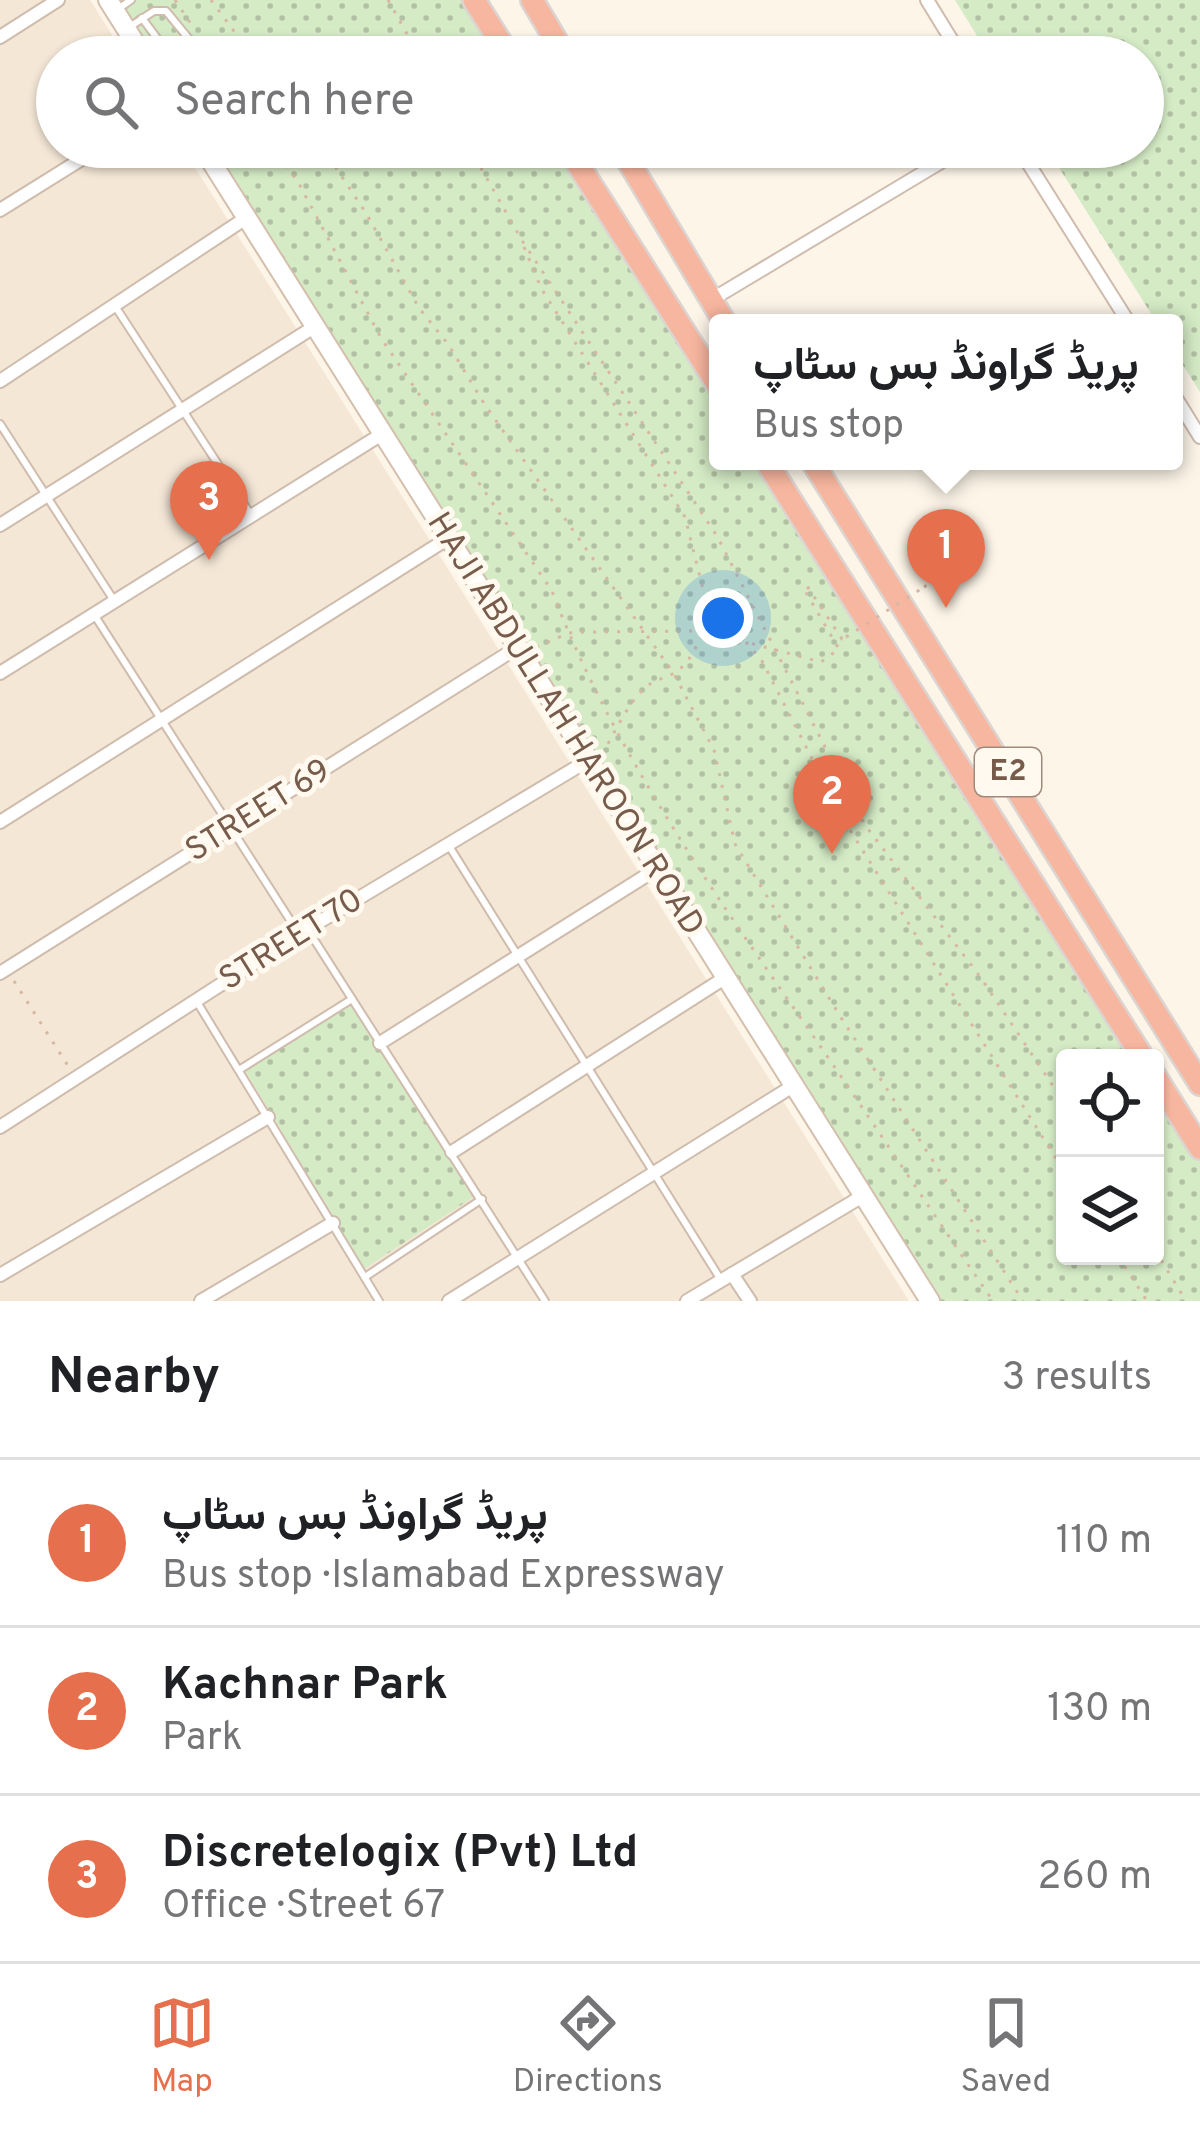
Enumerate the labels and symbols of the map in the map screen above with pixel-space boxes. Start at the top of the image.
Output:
pin: 3 [170,461,248,560]
street label: HAJI ABDULLAH HAROON ROAD [416,505,712,945]
pin: 1 [907,509,985,608]
your location [693,588,753,648]
road number: E2 [975,748,1041,796]
street label: STREET 69 [179,751,339,873]
pin: 2 [793,755,871,854]
street label: STREET 70 [212,880,372,1002]

